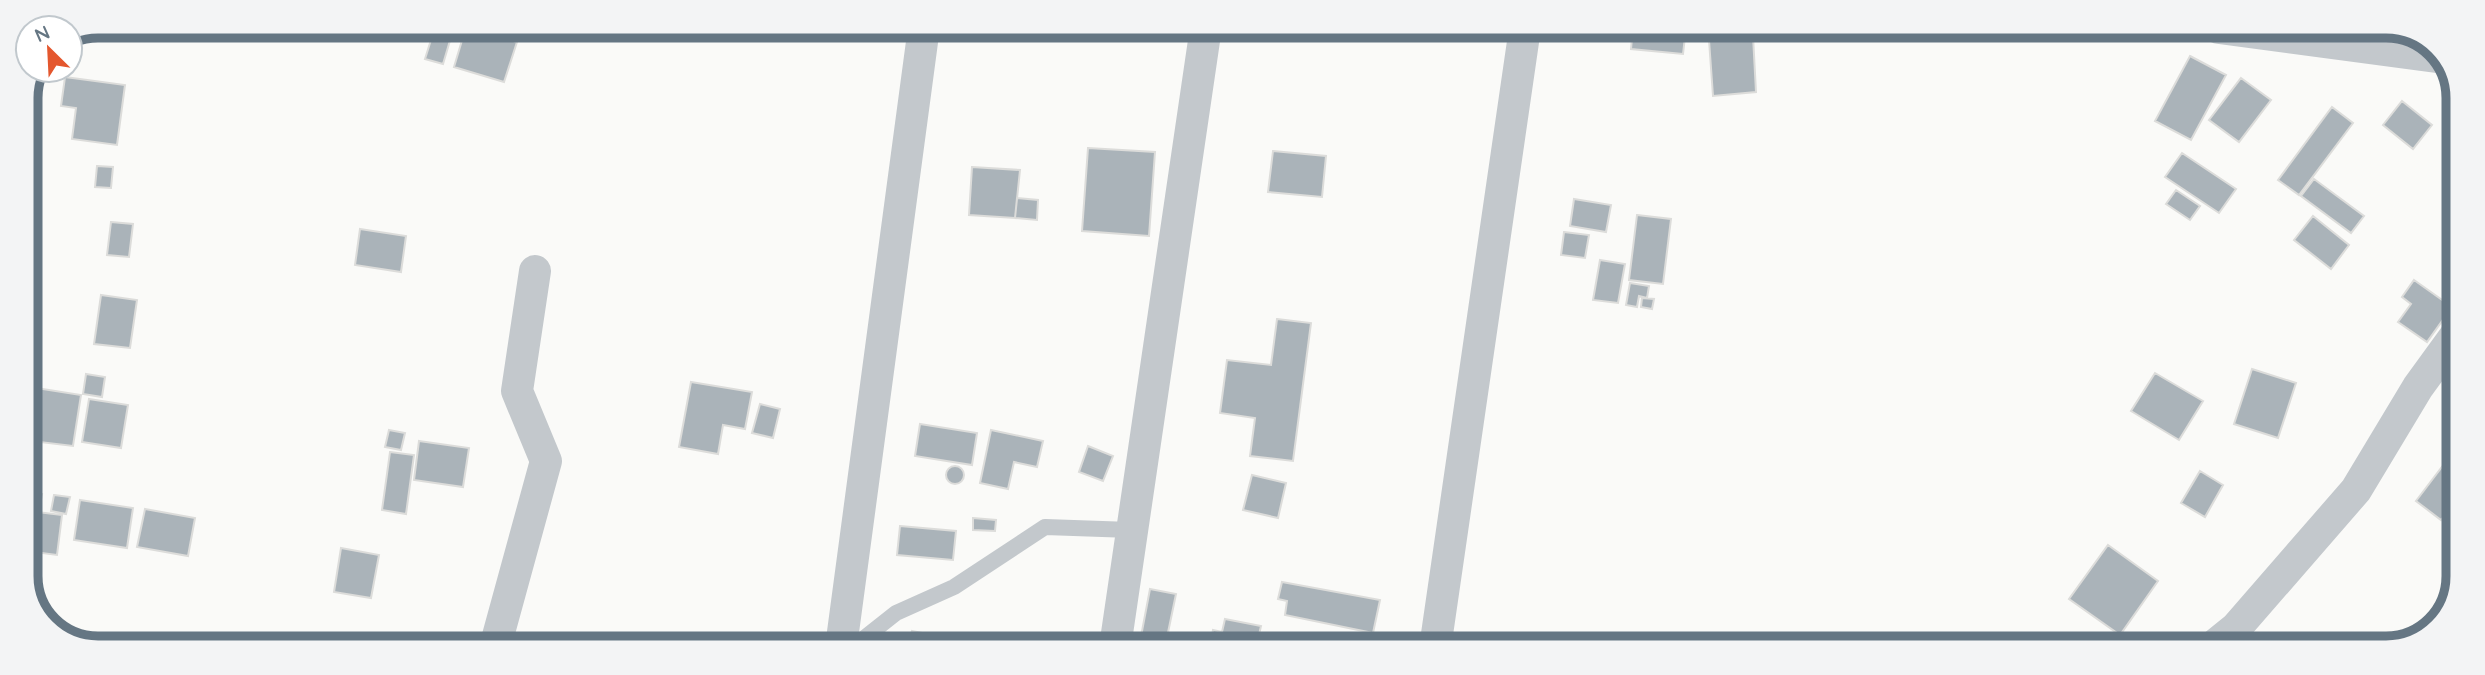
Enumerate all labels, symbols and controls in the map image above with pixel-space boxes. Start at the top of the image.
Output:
north arrow [14,14,84,84]
text: N [31,20,53,47]

